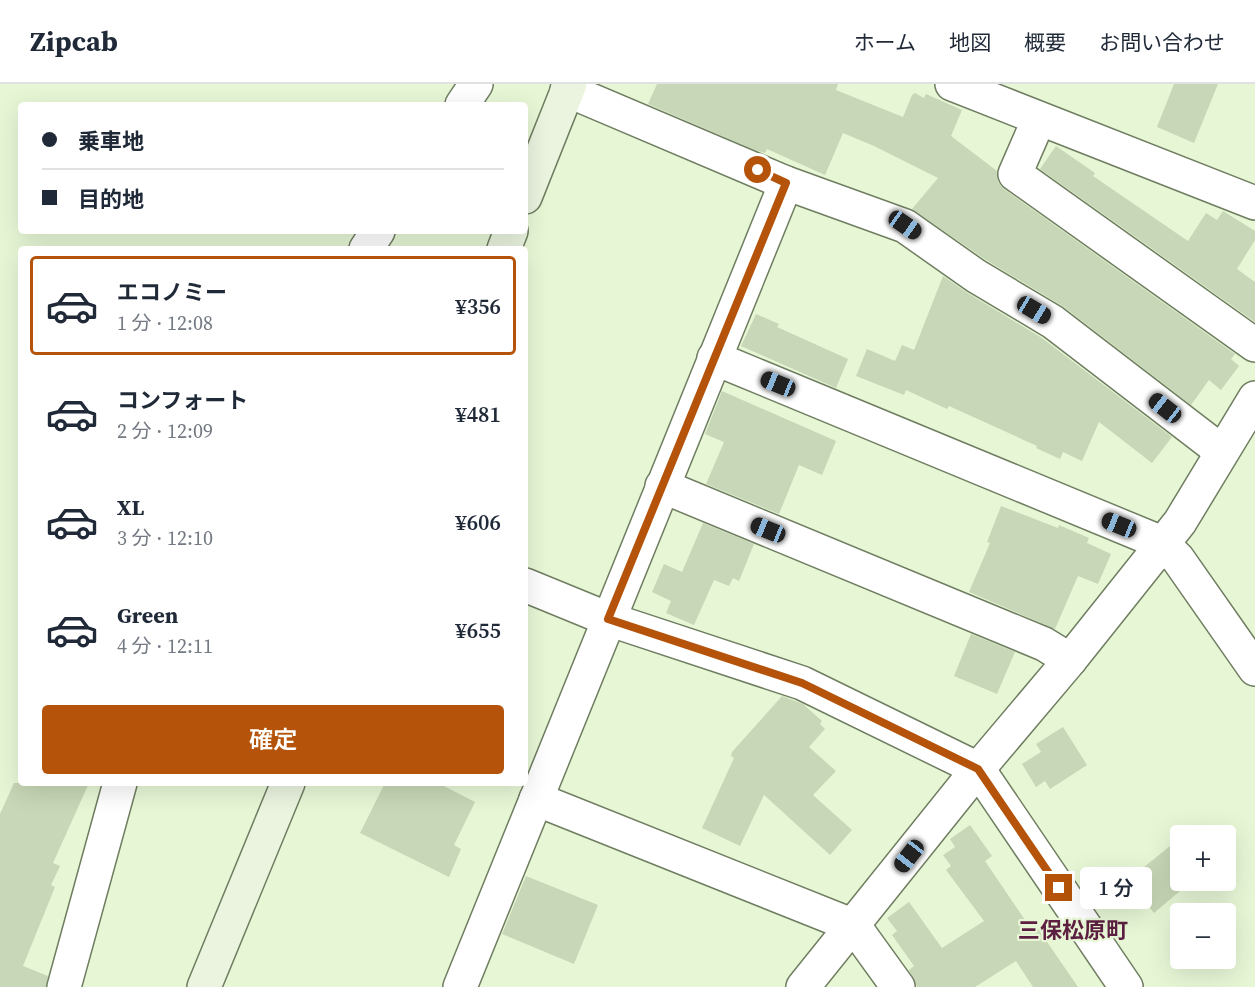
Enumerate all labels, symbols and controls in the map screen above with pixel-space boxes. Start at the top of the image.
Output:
text: Zipcab [30,22,118,60]
text: ホーム [854,28,916,57]
text: 地図 [949,28,991,57]
text: 概要 [1024,28,1066,57]
text: お問い合わせ [1099,28,1225,57]
text: 乗車地 [78,126,144,156]
route start [744,156,771,183]
text: 目的地 [78,184,144,214]
car [885,207,925,243]
text: エコノミー [117,277,227,307]
icon: car [45,279,99,333]
text: ¥356 [455,291,501,321]
car [1014,293,1054,327]
text: 1 分 · 12:08 [117,309,213,337]
car [758,369,798,399]
text: コンフォート [117,385,248,415]
icon: car [45,387,99,441]
car [1145,390,1185,426]
text: ¥481 [455,399,501,429]
text: 2 分 · 12:09 [117,417,213,445]
text: XL [117,492,144,522]
icon: car [45,495,99,549]
text: ¥606 [455,507,501,537]
car [1099,510,1139,540]
car [748,515,788,545]
text: 3 分 · 12:10 [117,524,213,552]
text: Green [117,600,178,630]
icon: car [45,603,99,657]
text: ¥655 [455,615,501,645]
text: 4 分 · 12:11 [117,632,213,660]
button: 確定 [42,705,504,774]
map controls [1170,825,1236,969]
button: + [1170,825,1236,891]
car [891,836,927,876]
callout: 1 分 [1080,867,1152,909]
route end [1045,874,1072,901]
text: 1 分 [1099,874,1133,902]
button: − [1170,903,1236,969]
district label: 三保松原町 [1018,915,1128,945]

